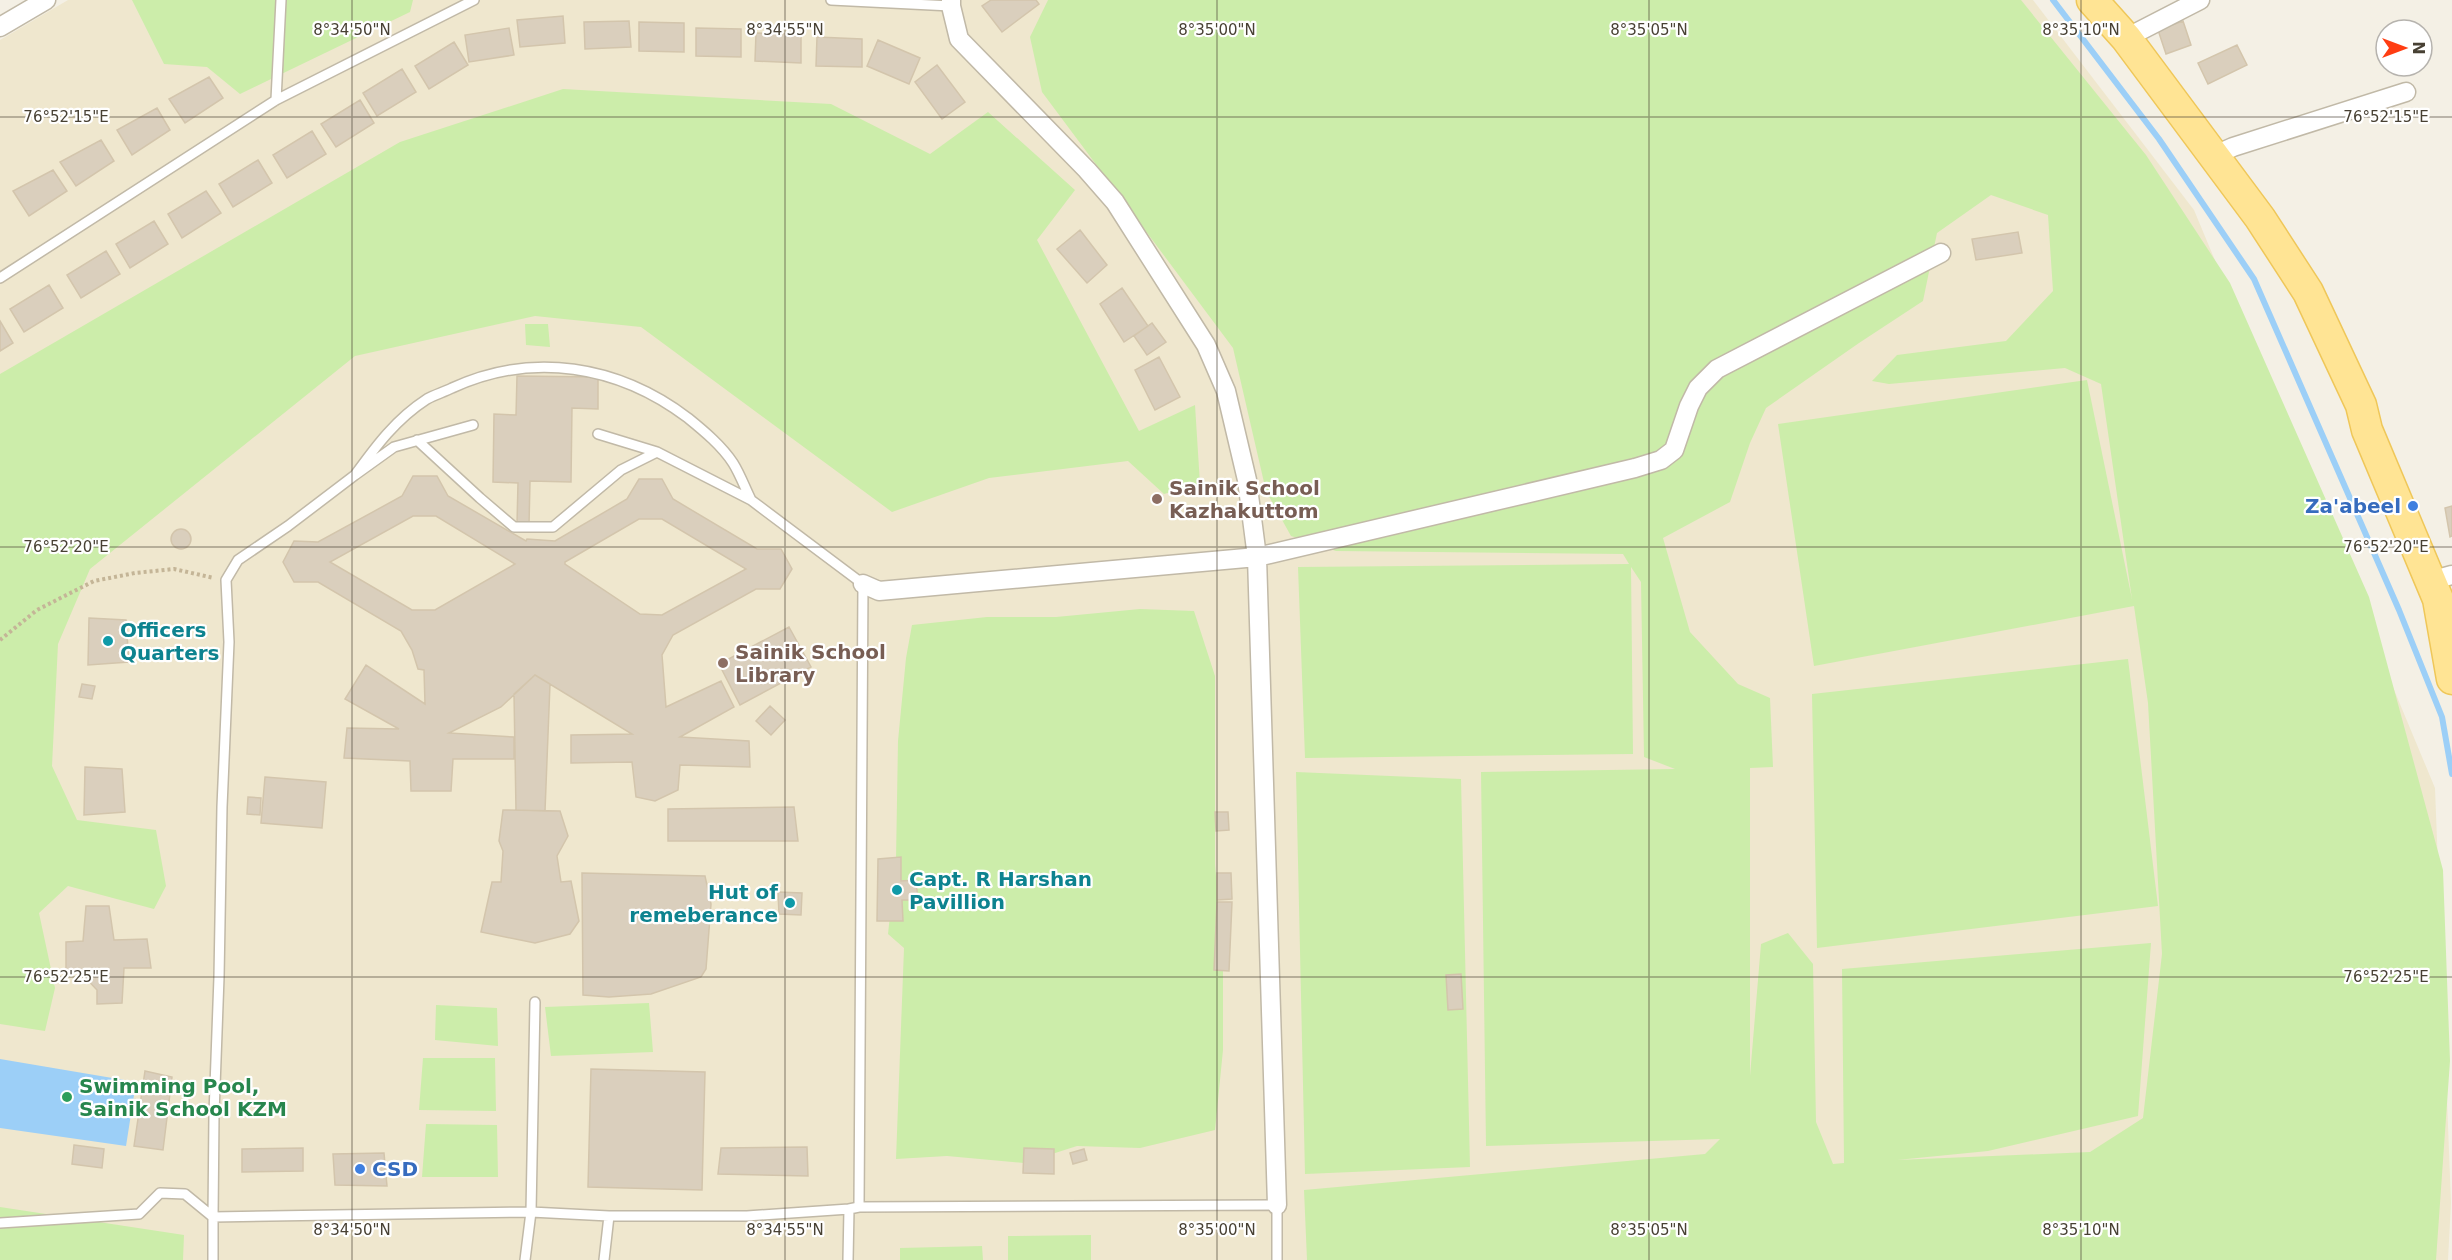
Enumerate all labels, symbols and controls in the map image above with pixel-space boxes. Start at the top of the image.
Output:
north arrow [2374,18,2434,78]
text: 8°34'50"N [313,21,391,39]
text: 8°34'55"N [746,21,824,39]
text: 8°35'00"N [1178,21,1256,39]
text: 8°35'05"N [1610,21,1688,39]
text: 8°35'10"N [2042,21,2120,39]
text: N [2409,41,2428,55]
text: 76°52'15"E [23,108,109,126]
text: 76°52'15"E [2343,108,2429,126]
place label: Sainik School Kazhakuttom [1169,476,1320,523]
marker: Sainik School Kazhakuttom [1150,492,1164,506]
place label: Za'abeel [2305,494,2401,518]
marker: Za'abeel [2406,499,2420,513]
text: 76°52'20"E [23,538,109,556]
text: 76°52'20"E [2343,538,2429,556]
place label: Officers Quarters [120,618,220,665]
marker: Officers Quarters [101,634,115,648]
place label: Sainik School Library [735,640,886,687]
marker: Sainik School Library [716,656,730,670]
place label: Capt. R Harshan Pavillion [909,867,1092,914]
place label: Hut of remeberance [629,880,778,927]
marker: Capt. R Harshan Pavillion [890,883,904,897]
marker: Hut of remeberance [783,896,797,910]
text: 76°52'25"E [23,968,109,986]
text: 76°52'25"E [2343,968,2429,986]
place label: Swimming Pool, Sainik School KZM [79,1074,287,1121]
marker: Swimming Pool, Sainik School KZM [60,1090,74,1104]
place label: CSD [372,1157,418,1181]
marker: CSD [353,1162,367,1176]
text: 8°34'50"N [313,1221,391,1239]
text: 8°34'55"N [746,1221,824,1239]
text: 8°35'00"N [1178,1221,1256,1239]
text: 8°35'05"N [1610,1221,1688,1239]
text: 8°35'10"N [2042,1221,2120,1239]

